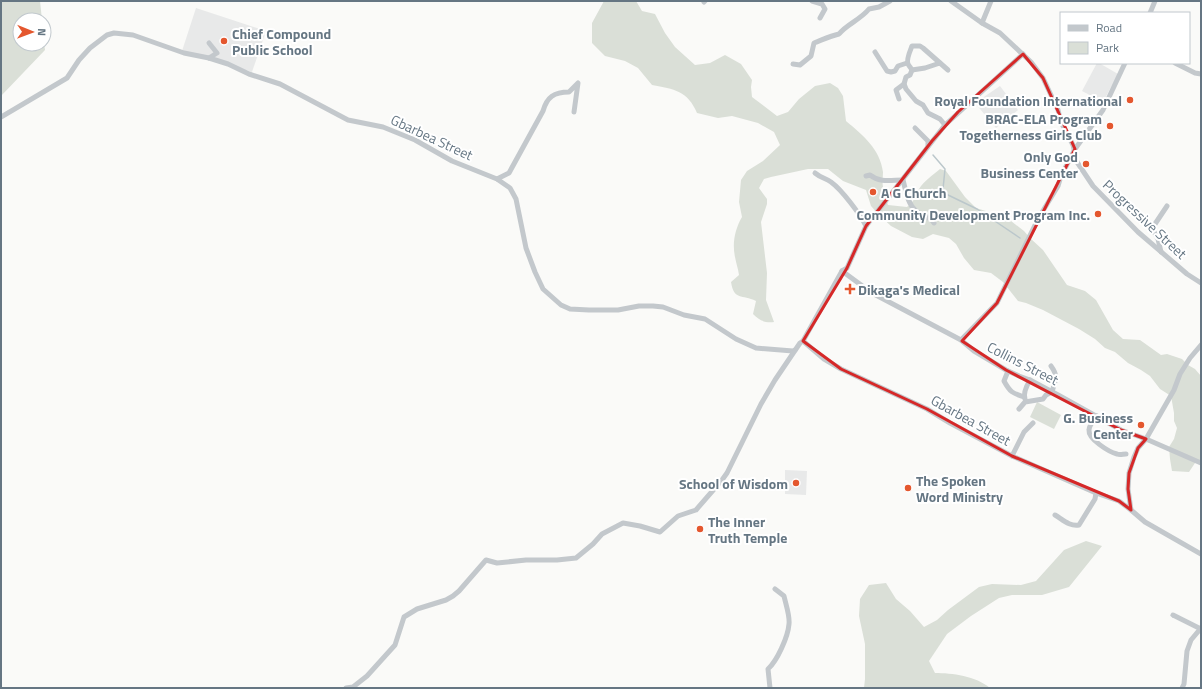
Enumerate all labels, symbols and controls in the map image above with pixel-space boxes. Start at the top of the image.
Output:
north arrow [12,12,52,52]
legend [1060,12,1190,64]
text: Road [1096,18,1122,37]
place label: Chief Compound Public School [232,23,331,60]
text: N [34,28,50,36]
marker: Chief Compound Public School [219,36,229,46]
text: Park [1096,38,1119,57]
place label: Royal Foundation International [934,90,1122,111]
marker: Royal Foundation International [1125,95,1135,105]
place label: BRAC-ELA Program Togetherness Girls Club [960,108,1102,145]
street label: Gbarbea Street [387,109,477,165]
marker: BRAC-ELA Program Togetherness Girls Club [1105,121,1115,131]
place label: Only God Business Center [981,146,1078,183]
marker: Only God Business Center [1081,159,1091,169]
street label: Progressive Street [1098,174,1192,264]
place label: A G Church [881,182,946,203]
marker: A G Church [868,187,878,197]
place label: Community Development Program Inc. [857,204,1090,225]
marker: Community Development Program Inc. [1093,209,1103,219]
place label: Dikaga's Medical [858,279,960,300]
marker: Dikaga's Medical [845,284,855,294]
street label: Collins Street [984,336,1062,390]
street label: Gbarbea Street [927,389,1015,451]
place label: G. Business Center [1063,407,1133,444]
marker: G. Business Center [1136,420,1146,430]
place label: The Spoken Word Ministry [916,470,1003,507]
place label: School of Wisdom [679,473,788,494]
marker: School of Wisdom [791,478,801,488]
marker: The Spoken Word Ministry [903,483,913,493]
place label: The Inner Truth Temple [708,511,787,548]
marker: The Inner Truth Temple [695,524,705,534]

